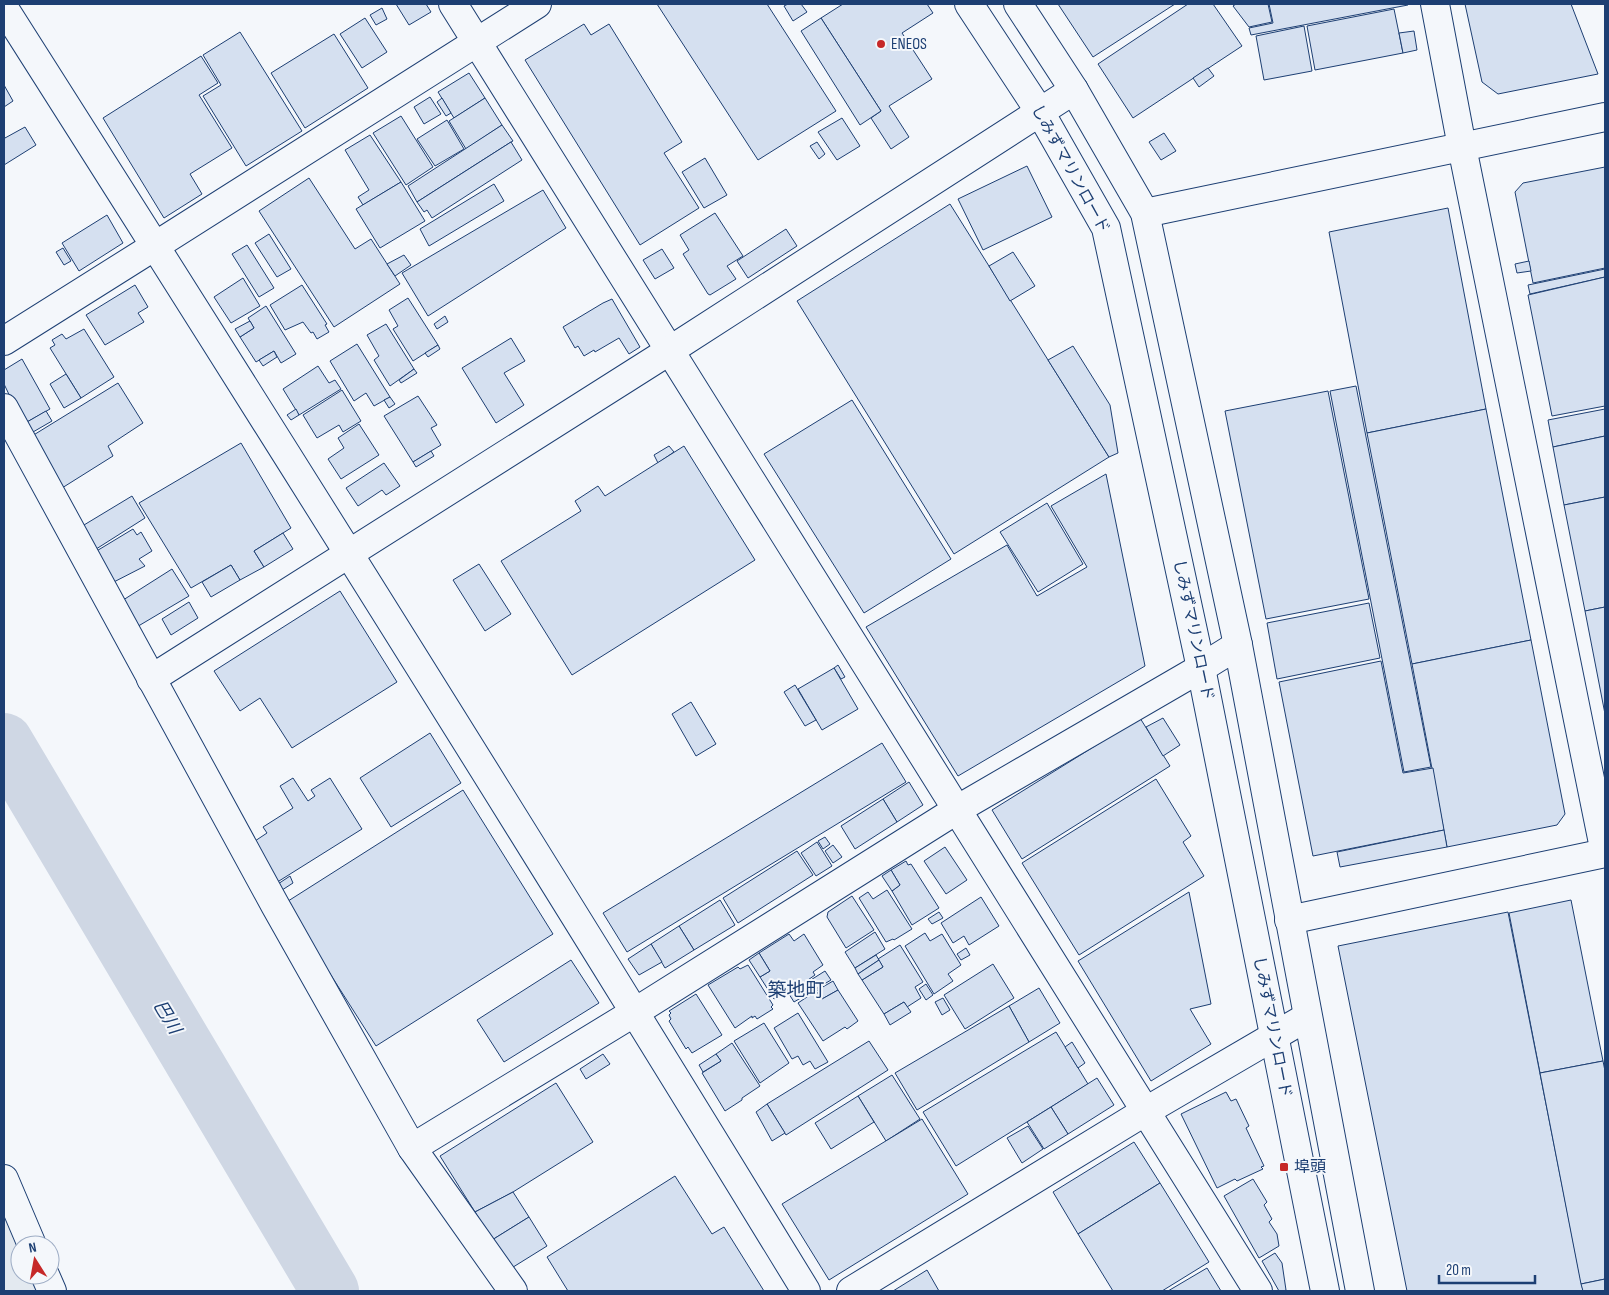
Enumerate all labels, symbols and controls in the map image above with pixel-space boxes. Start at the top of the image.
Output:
place label: ENEOS [891,35,927,54]
marker: ENEOS [875,38,887,50]
street label: しみずマリンロード [1027,101,1113,237]
street label: しみずマリンロード [1169,558,1217,702]
street label: しみずマリンロード [1249,955,1295,1099]
district label: 築地町 [767,979,825,1002]
water label: 巴川 [149,996,186,1040]
place label: 埠頭 [1294,1158,1326,1177]
marker: 埠頭 [1278,1161,1290,1173]
north arrow [10,1235,60,1285]
text: N [27,1239,38,1257]
scale bar [1439,1252,1535,1284]
text: 20 m [1446,1261,1471,1280]

